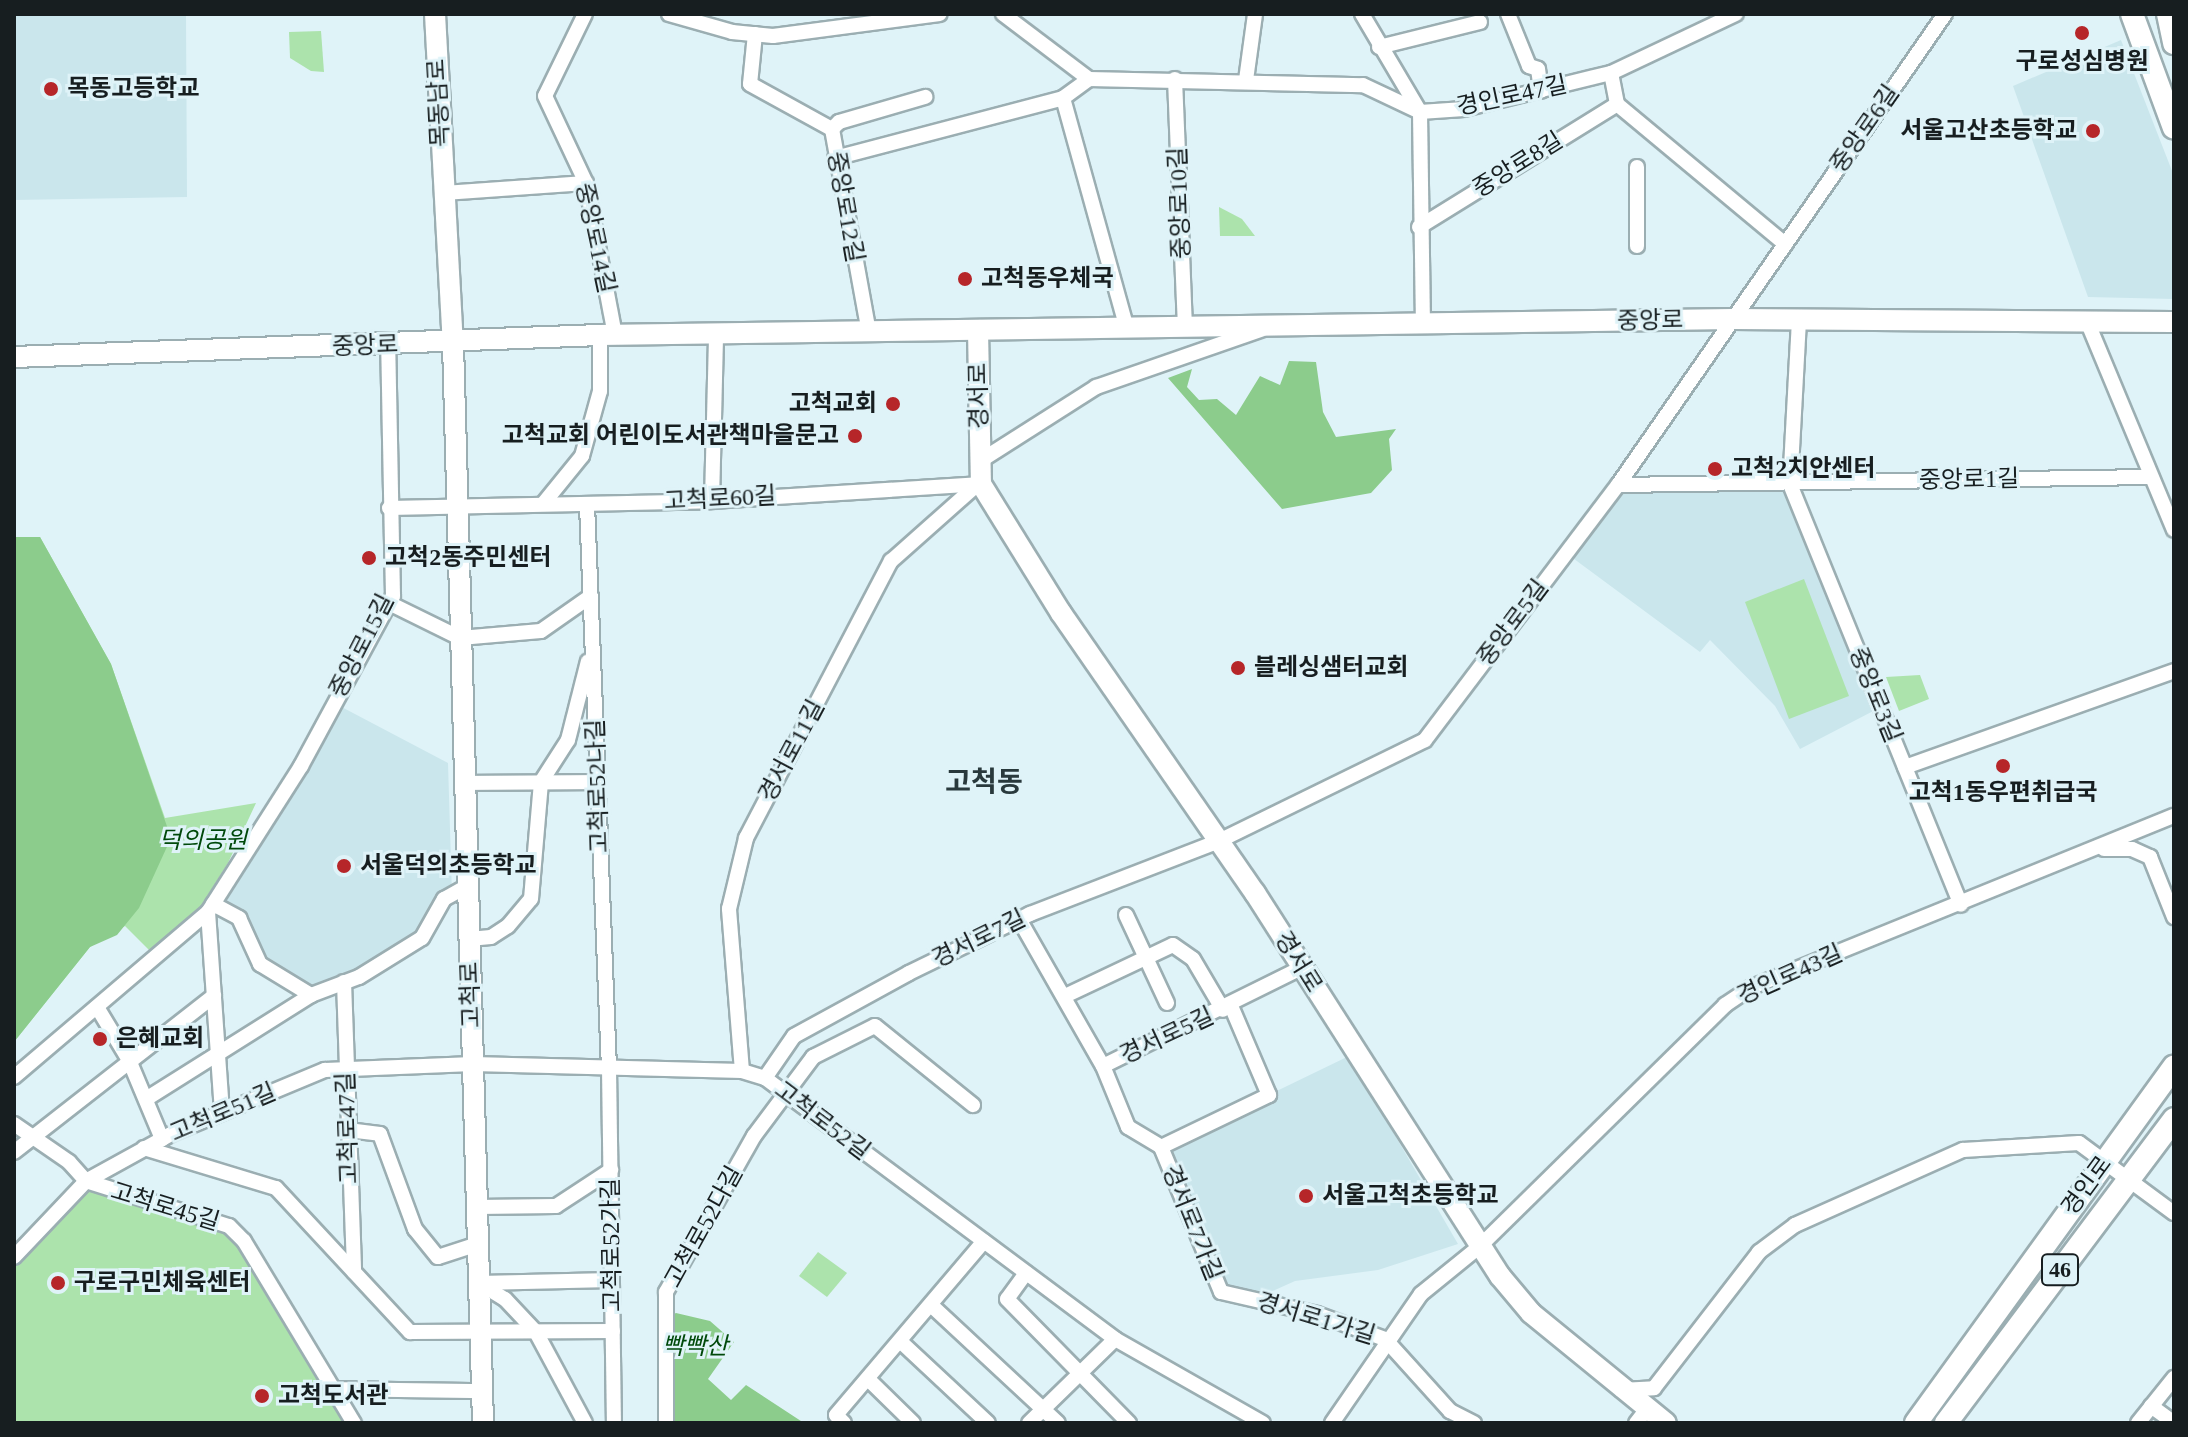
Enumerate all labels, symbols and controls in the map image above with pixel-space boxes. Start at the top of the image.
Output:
marker: 구로성심병원 [2071,22,2093,44]
place label: 구로성심병원 [2016,48,2148,76]
street label: 목동남로 [422,58,456,148]
street label: 경인로47길 [1454,70,1570,122]
place label: 목동고등학교 [67,75,199,103]
marker: 목동고등학교 [42,80,60,98]
street label: 중앙로6길 [1824,80,1906,178]
place label: 서울고산초등학교 [1900,117,2077,145]
marker: 서울고산초등학교 [2084,122,2102,140]
street label: 중앙로8길 [1468,126,1568,204]
street label: 중앙로10길 [1164,146,1196,260]
street label: 중앙로12길 [821,149,869,265]
street label: 중앙로14길 [569,180,621,296]
place label: 고척동우체국 [981,265,1113,293]
marker: 고척동우체국 [956,270,974,288]
street label: 중앙로 [1617,306,1683,336]
street label: 중앙로 [331,330,399,362]
street label: 경서로 [964,363,994,429]
place label: 고척교회 [789,390,877,418]
marker: 고척교회 [884,395,902,413]
place label: 고척교회 어린이도서관책마을문고 [502,422,839,450]
marker: 고척교회 어린이도서관책마을문고 [846,427,864,445]
place label: 고척2치안센터 [1731,455,1875,483]
marker: 고척2치안센터 [1706,460,1724,478]
street label: 중앙로1길 [1919,465,2019,495]
street label: 고척로60길 [663,482,777,516]
place label: 고척2동주민센터 [385,544,552,572]
marker: 고척2동주민센터 [360,549,378,567]
street label: 중앙로5길 [1471,574,1555,672]
street label: 중앙로15길 [324,589,400,703]
street label: 중앙로3길 [1843,643,1907,747]
place label: 블레싱샘터교회 [1254,654,1409,682]
marker: 블레싱샘터교회 [1229,659,1247,677]
street label: 경서로11길 [753,695,831,807]
street label: 고척로52나길 [581,718,615,854]
marker: 고척1동우편취급국 [1994,757,2012,775]
district label: 고척동 [945,765,1023,799]
place label: 고척1동우편취급국 [1909,779,2097,807]
park label: 덕의공원 [159,827,247,855]
place label: 서울덕의초등학교 [360,852,537,880]
marker: 서울덕의초등학교 [335,857,353,875]
street label: 경서로7길 [928,904,1030,974]
street label: 경서로 [1268,926,1328,998]
street label: 경인로43길 [1733,939,1847,1011]
street label: 고척로 [455,961,487,1029]
street label: 경서로5길 [1115,1002,1219,1070]
place label: 은혜교회 [116,1025,204,1053]
marker: 은혜교회 [91,1030,109,1048]
street label: 고척로47길 [332,1071,364,1185]
street label: 고척로52길 [768,1076,876,1166]
street label: 고척로51길 [166,1078,280,1148]
street label: 경인로 [2056,1151,2118,1221]
street label: 고척로52다길 [659,1161,749,1293]
street label: 경서로7가길 [1156,1161,1228,1285]
street label: 고척로45길 [107,1177,223,1237]
street label: 고척로52가길 [596,1178,628,1312]
place label: 서울고척초등학교 [1322,1182,1499,1210]
marker: 서울고척초등학교 [1297,1187,1315,1205]
road number: 46 [2040,1252,2080,1288]
place label: 구로구민체육센터 [74,1269,251,1297]
marker: 구로구민체육센터 [49,1274,67,1292]
street label: 경서로1가길 [1253,1287,1379,1351]
park label: 빡빡산 [662,1333,728,1361]
place label: 고척도서관 [278,1382,388,1410]
marker: 고척도서관 [253,1387,271,1405]

